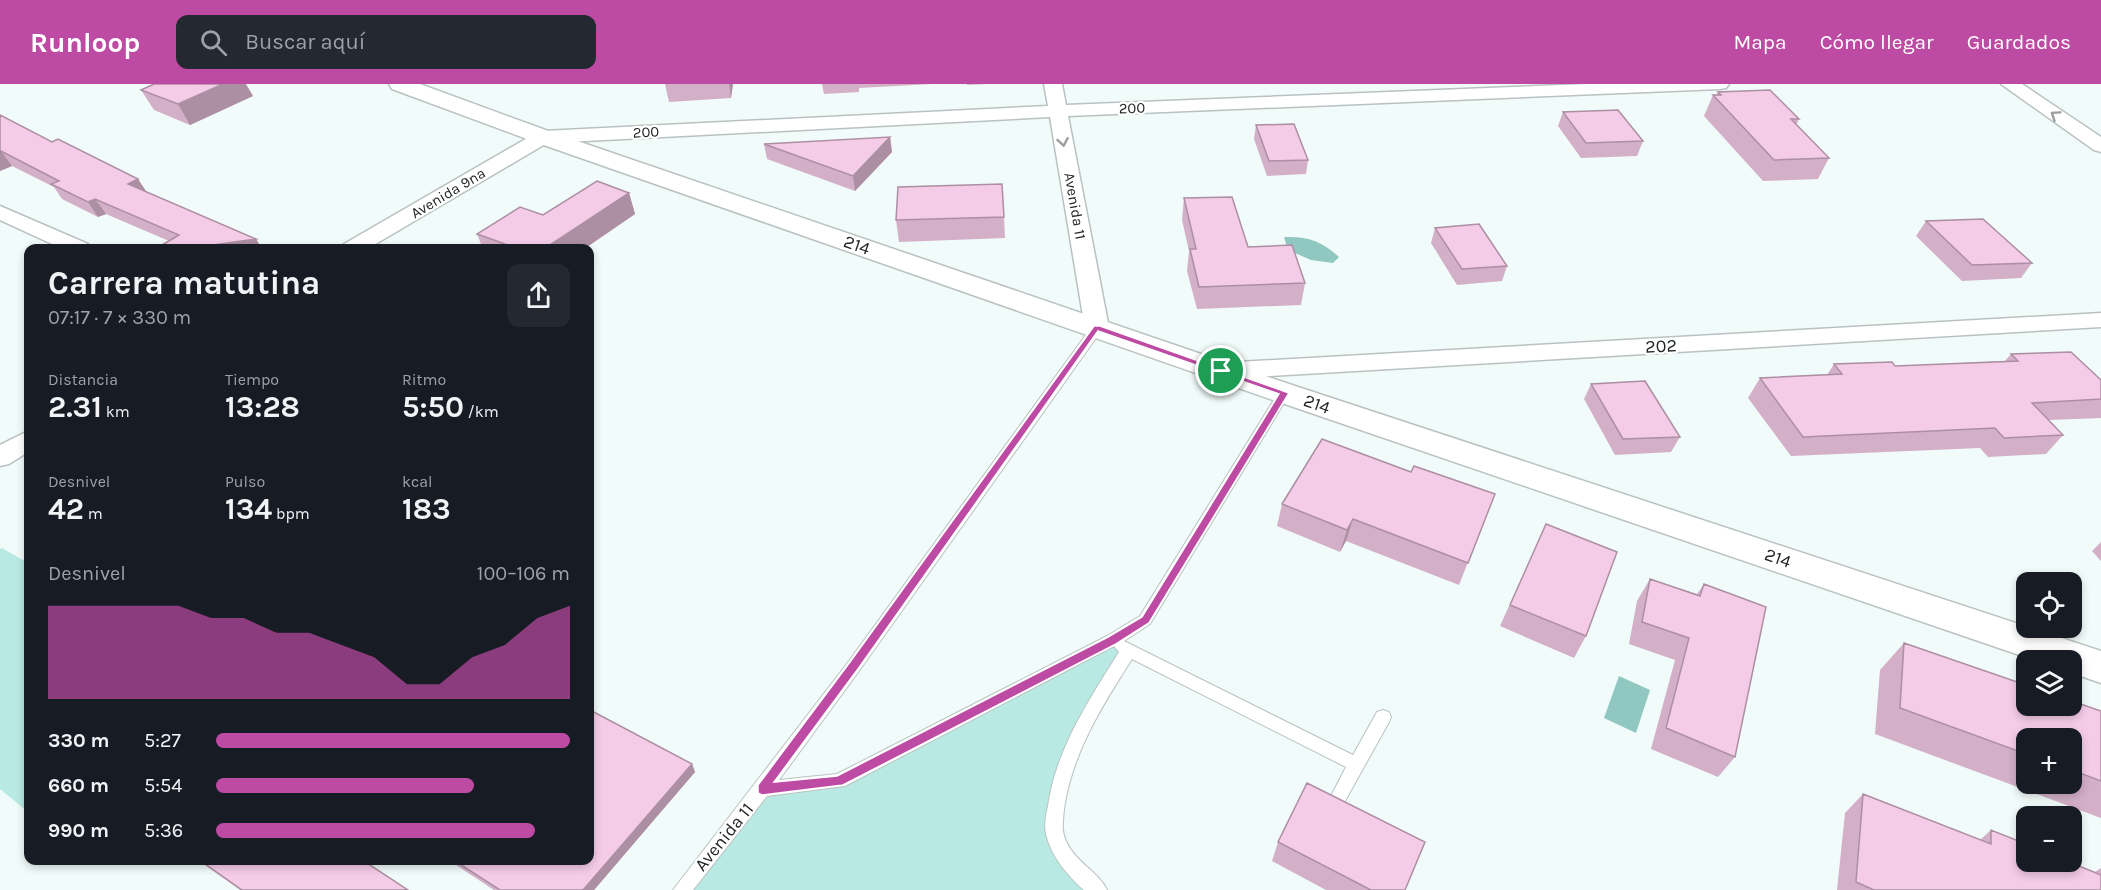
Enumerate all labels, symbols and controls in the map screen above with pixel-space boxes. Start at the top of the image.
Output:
search box [176,15,596,69]
text: Runloop [30,26,140,59]
icon: search [197,26,230,59]
text: Buscar aquí [245,29,365,55]
text: Mapa [1733,30,1787,54]
text: Cómo llegar [1820,30,1934,54]
text: Guardados [1967,30,2071,54]
street label: 200 [1118,99,1146,117]
one-way arrow [2051,111,2062,122]
street label: 200 [632,122,660,142]
one-way arrow [1056,136,1069,146]
street label: Avenida 9na [407,164,489,222]
street label: Avenida 11 [1060,171,1090,241]
street label: 214 [841,230,873,260]
text: Carrera matutina [48,264,320,302]
button: share [507,264,570,327]
text: 07:17 · 7 × 330 m [48,306,191,329]
street label: 202 [1645,334,1677,358]
pin [1195,345,1246,396]
icon: arrive [1204,354,1237,387]
text: Distancia [48,370,118,389]
text: Tiempo [225,370,279,389]
text: Ritmo [402,370,446,389]
text: 2.31 [48,389,102,425]
text: 13:28 [225,389,300,425]
text: 5:50 [402,389,464,425]
street label: 214 [1301,389,1333,419]
text: km [102,402,130,421]
text: /km [464,402,499,421]
text: Desnivel [48,472,110,491]
text: Pulso [225,472,265,491]
text: kcal [402,472,433,491]
text: 42 [48,491,84,527]
text: 134 [225,491,272,527]
text: 183 [402,491,451,527]
text: m [84,504,103,523]
text: bpm [272,504,310,523]
street label: 214 [1762,543,1794,573]
text: Desnivel [48,562,126,585]
text: 100–106 m [477,562,570,585]
map controls [2016,572,2082,872]
button: locate [2016,572,2082,638]
button: layers [2016,650,2082,716]
button: + [2016,728,2082,794]
text: 330 m [48,729,110,752]
text: 5:27 [144,729,181,752]
text: 660 m [48,774,109,797]
text: 5:54 [144,774,182,797]
street label: Avenida 11 [690,799,758,875]
button: − [2016,806,2082,872]
text: 990 m [48,819,109,842]
text: 5:36 [144,819,183,842]

